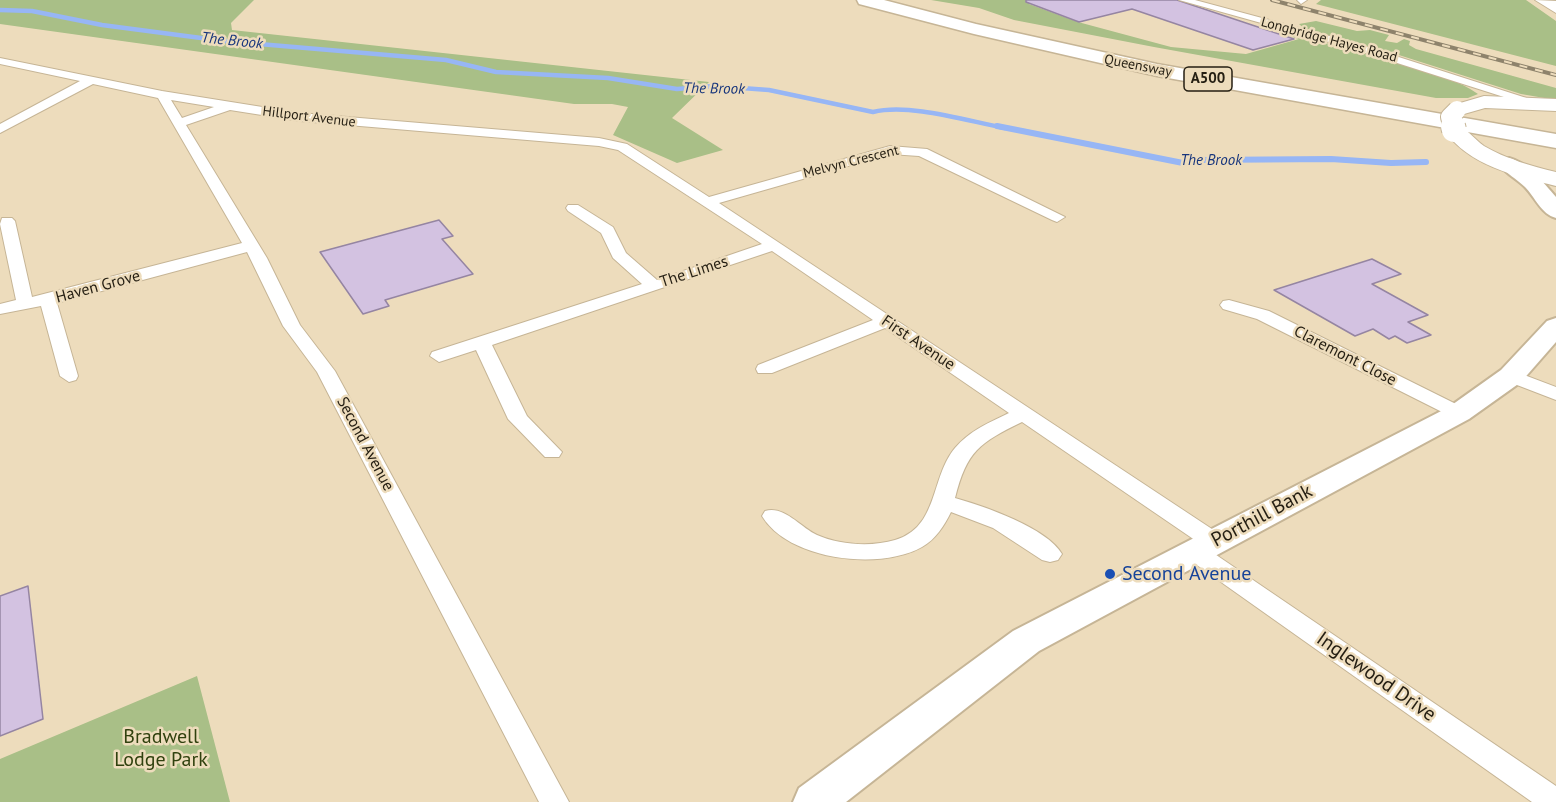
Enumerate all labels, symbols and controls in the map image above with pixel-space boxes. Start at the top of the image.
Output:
street label: Longbridge Hayes Road [1259,14,1399,66]
water label: The Brook [200,29,264,53]
street label: Queensway [1103,51,1173,81]
road number: A500 [1184,67,1232,91]
water label: The Brook [683,79,745,99]
street label: Hillport Avenue [261,103,357,131]
street label: Melvyn Crescent [801,142,901,182]
water label: The Brook [1180,152,1242,170]
street label: The Limes [658,252,730,292]
street label: Haven Grove [54,267,142,307]
street label: First Avenue [878,311,958,375]
street label: Claremont Close [1290,322,1400,390]
street label: Second Avenue [332,394,398,494]
street label: Porthill Bank [1207,479,1317,553]
place label: Second Avenue [1122,562,1251,586]
marker: Second Avenue [1103,567,1117,581]
street label: Inglewood Drive [1312,627,1440,727]
park label: Bradwell Lodge Park [114,725,208,772]

